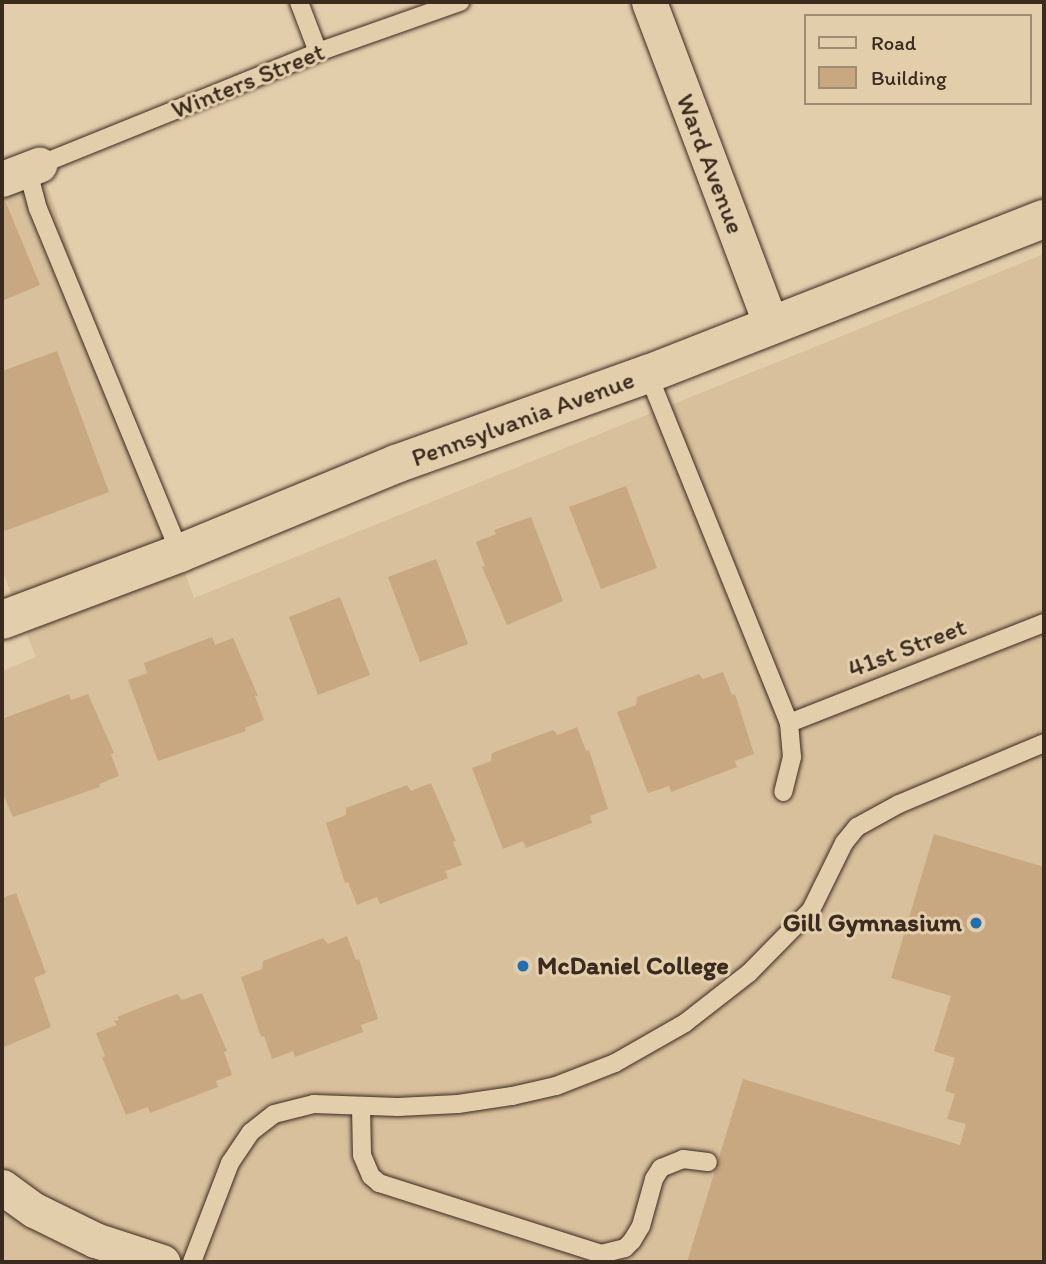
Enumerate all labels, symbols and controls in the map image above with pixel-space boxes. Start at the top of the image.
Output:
legend [804,14,1032,105]
text: Road [871,30,916,55]
street label: Winters Street [167,36,329,126]
text: Building [871,65,947,90]
street label: Ward Avenue [669,90,751,238]
street label: Pennsylvania Avenue [408,364,638,474]
street label: 41st Street [844,611,970,685]
place label: Gill Gymnasium [784,907,962,939]
marker: Gill Gymnasium [968,915,984,931]
place label: McDaniel College [537,950,729,982]
marker: McDaniel College [515,958,531,974]

